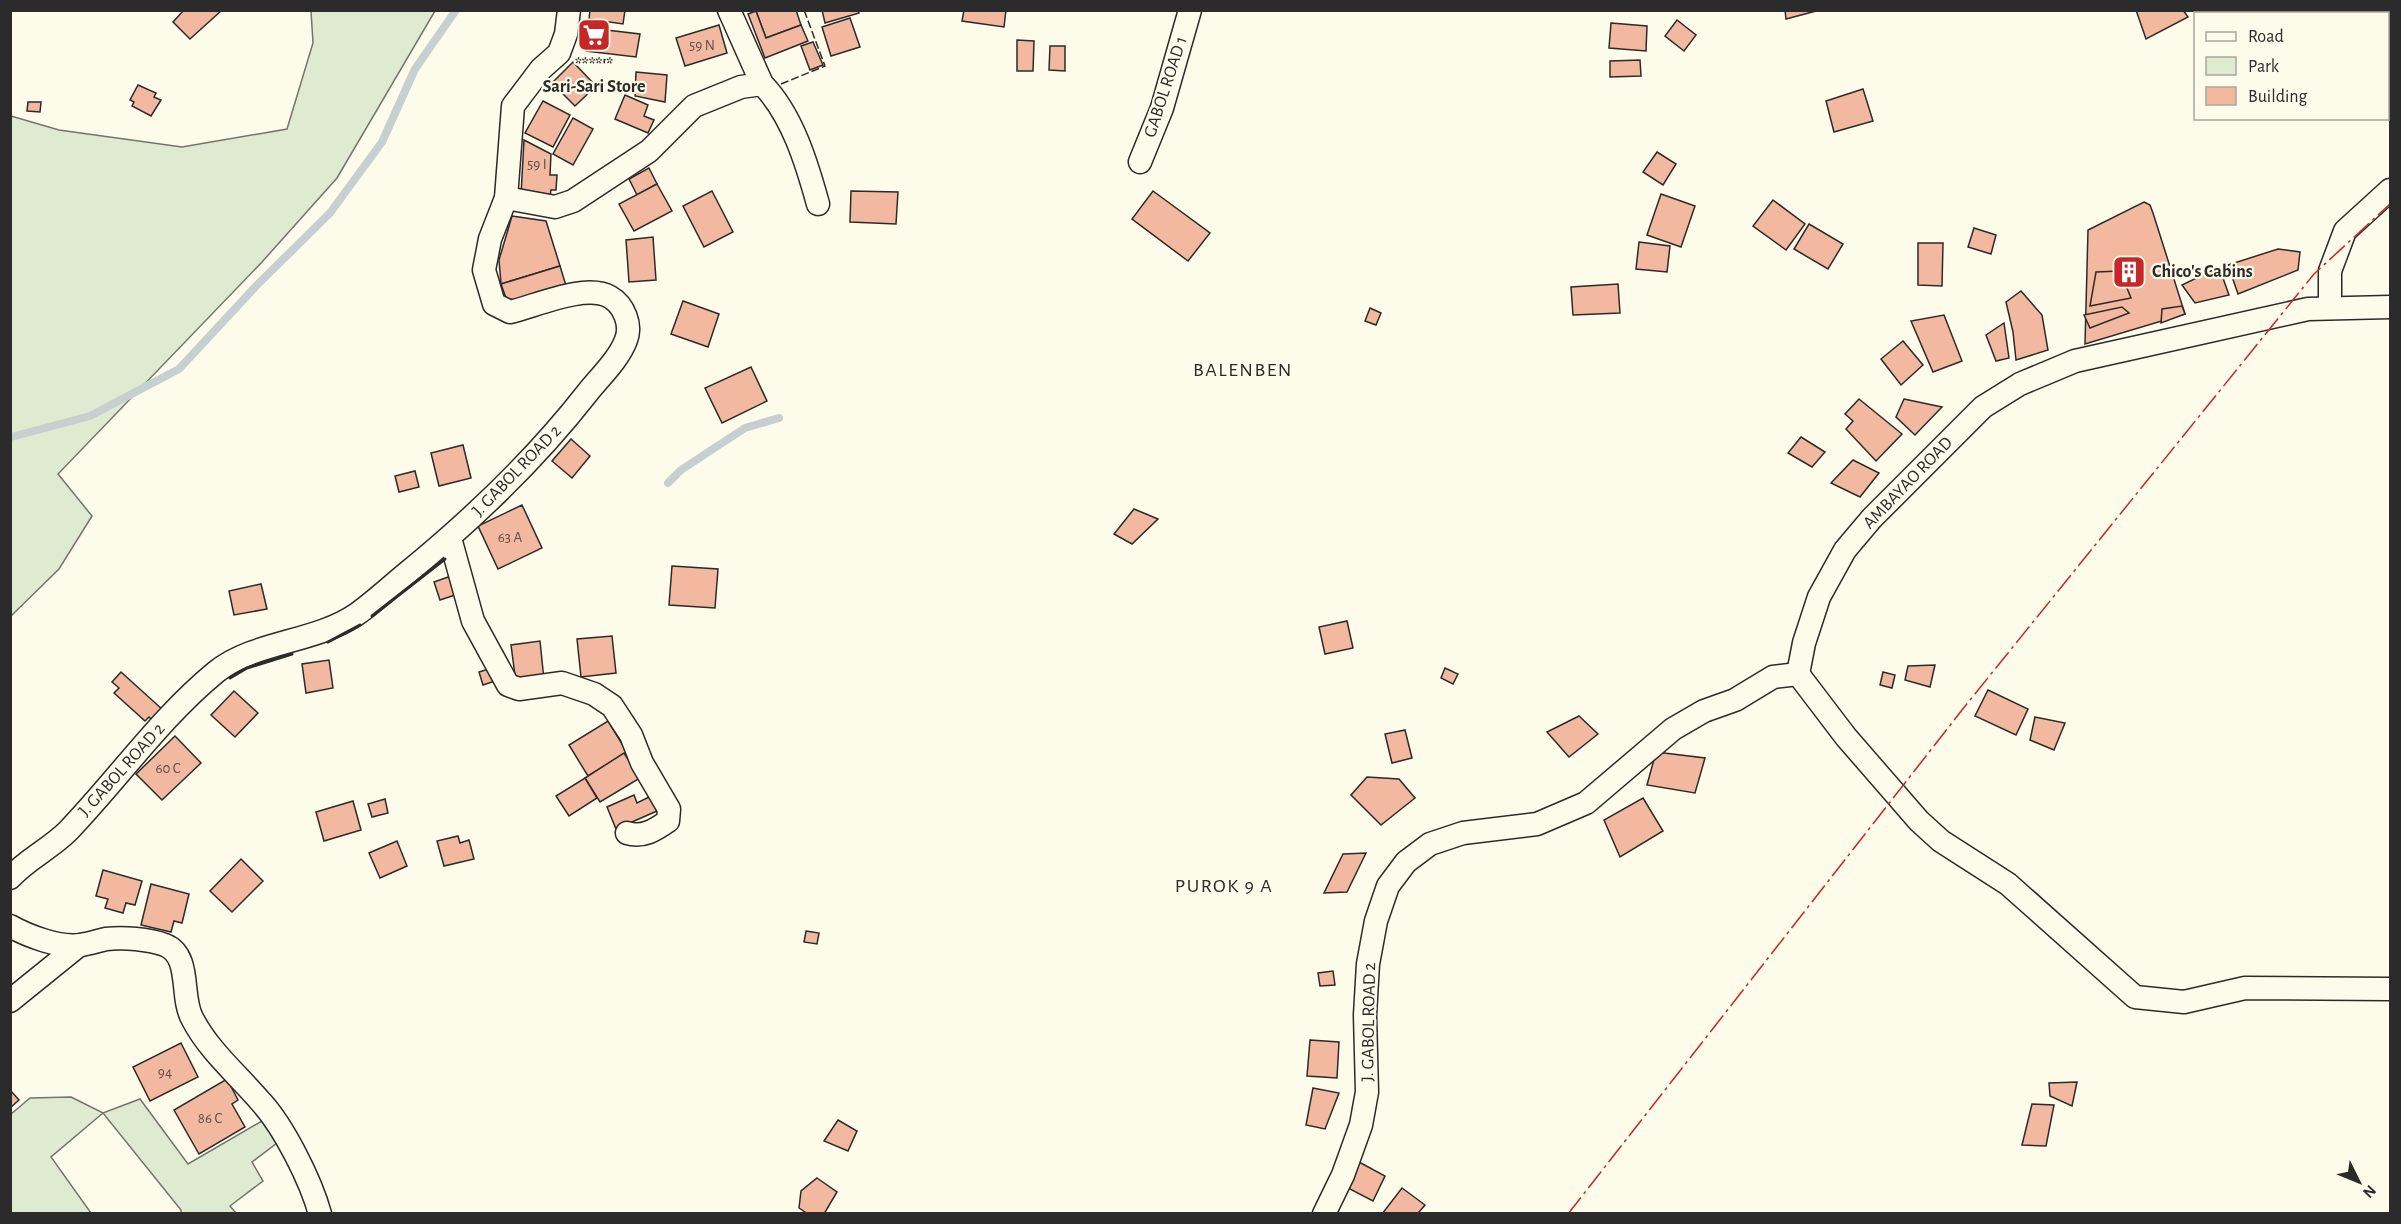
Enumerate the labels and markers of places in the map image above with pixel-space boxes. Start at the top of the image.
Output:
supermarket icon: ****'* Sari-Sari Store [576,17,612,53]
place label: ****'* Sari-Sari Store [542,57,646,96]
building icon: Chico's Cabins [2111,254,2147,290]
place label: Chico's Cabins [2152,263,2253,281]

